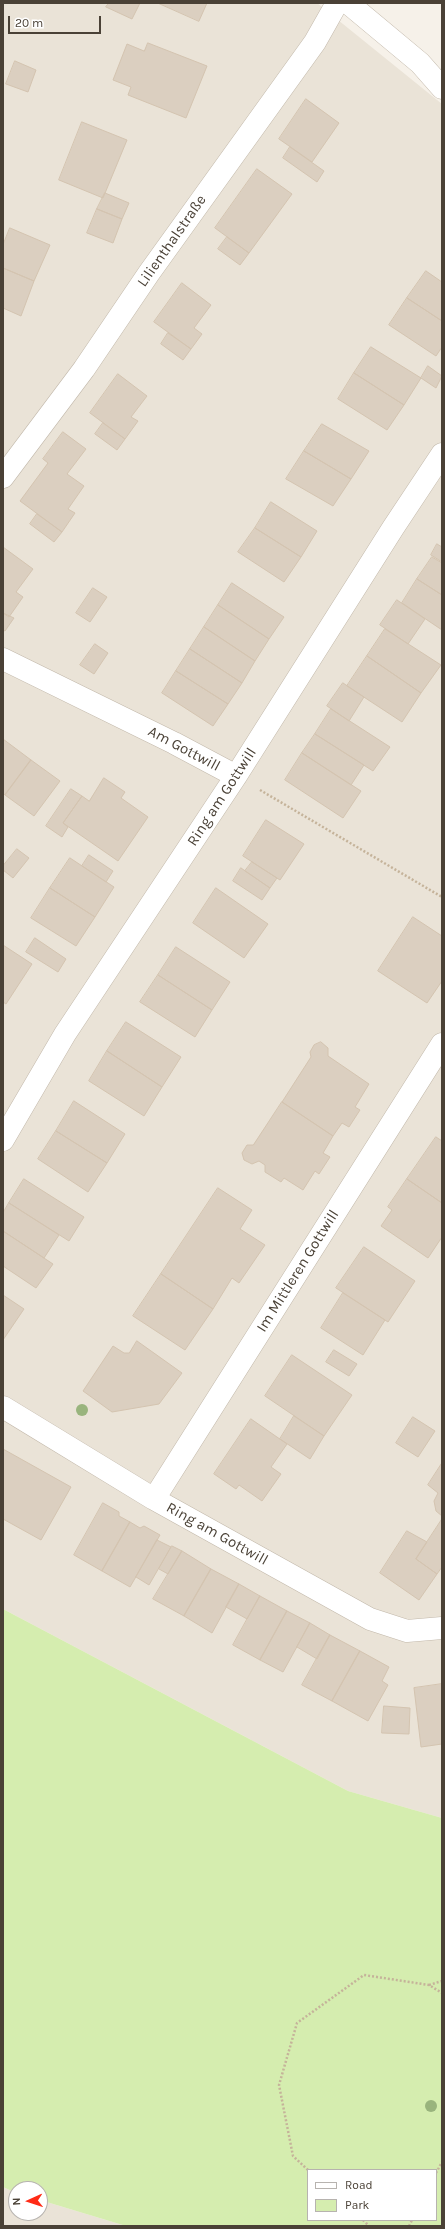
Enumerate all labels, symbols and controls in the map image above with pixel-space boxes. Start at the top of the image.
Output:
scale bar [10,8,103,34]
text: 20 m [15,16,43,30]
street label: Lilienthalstraße [134,192,210,290]
street label: Am Gottwill [145,722,223,776]
street label: Ring am Gottwill [184,745,260,849]
street label: Im Mittleren Gottwill [253,1207,343,1335]
street label: Ring am Gottwill [163,1499,271,1569]
legend [307,2169,437,2221]
text: Road [345,2178,373,2192]
north arrow [8,2181,48,2221]
text: N [10,2197,23,2206]
text: Park [345,2198,369,2212]

